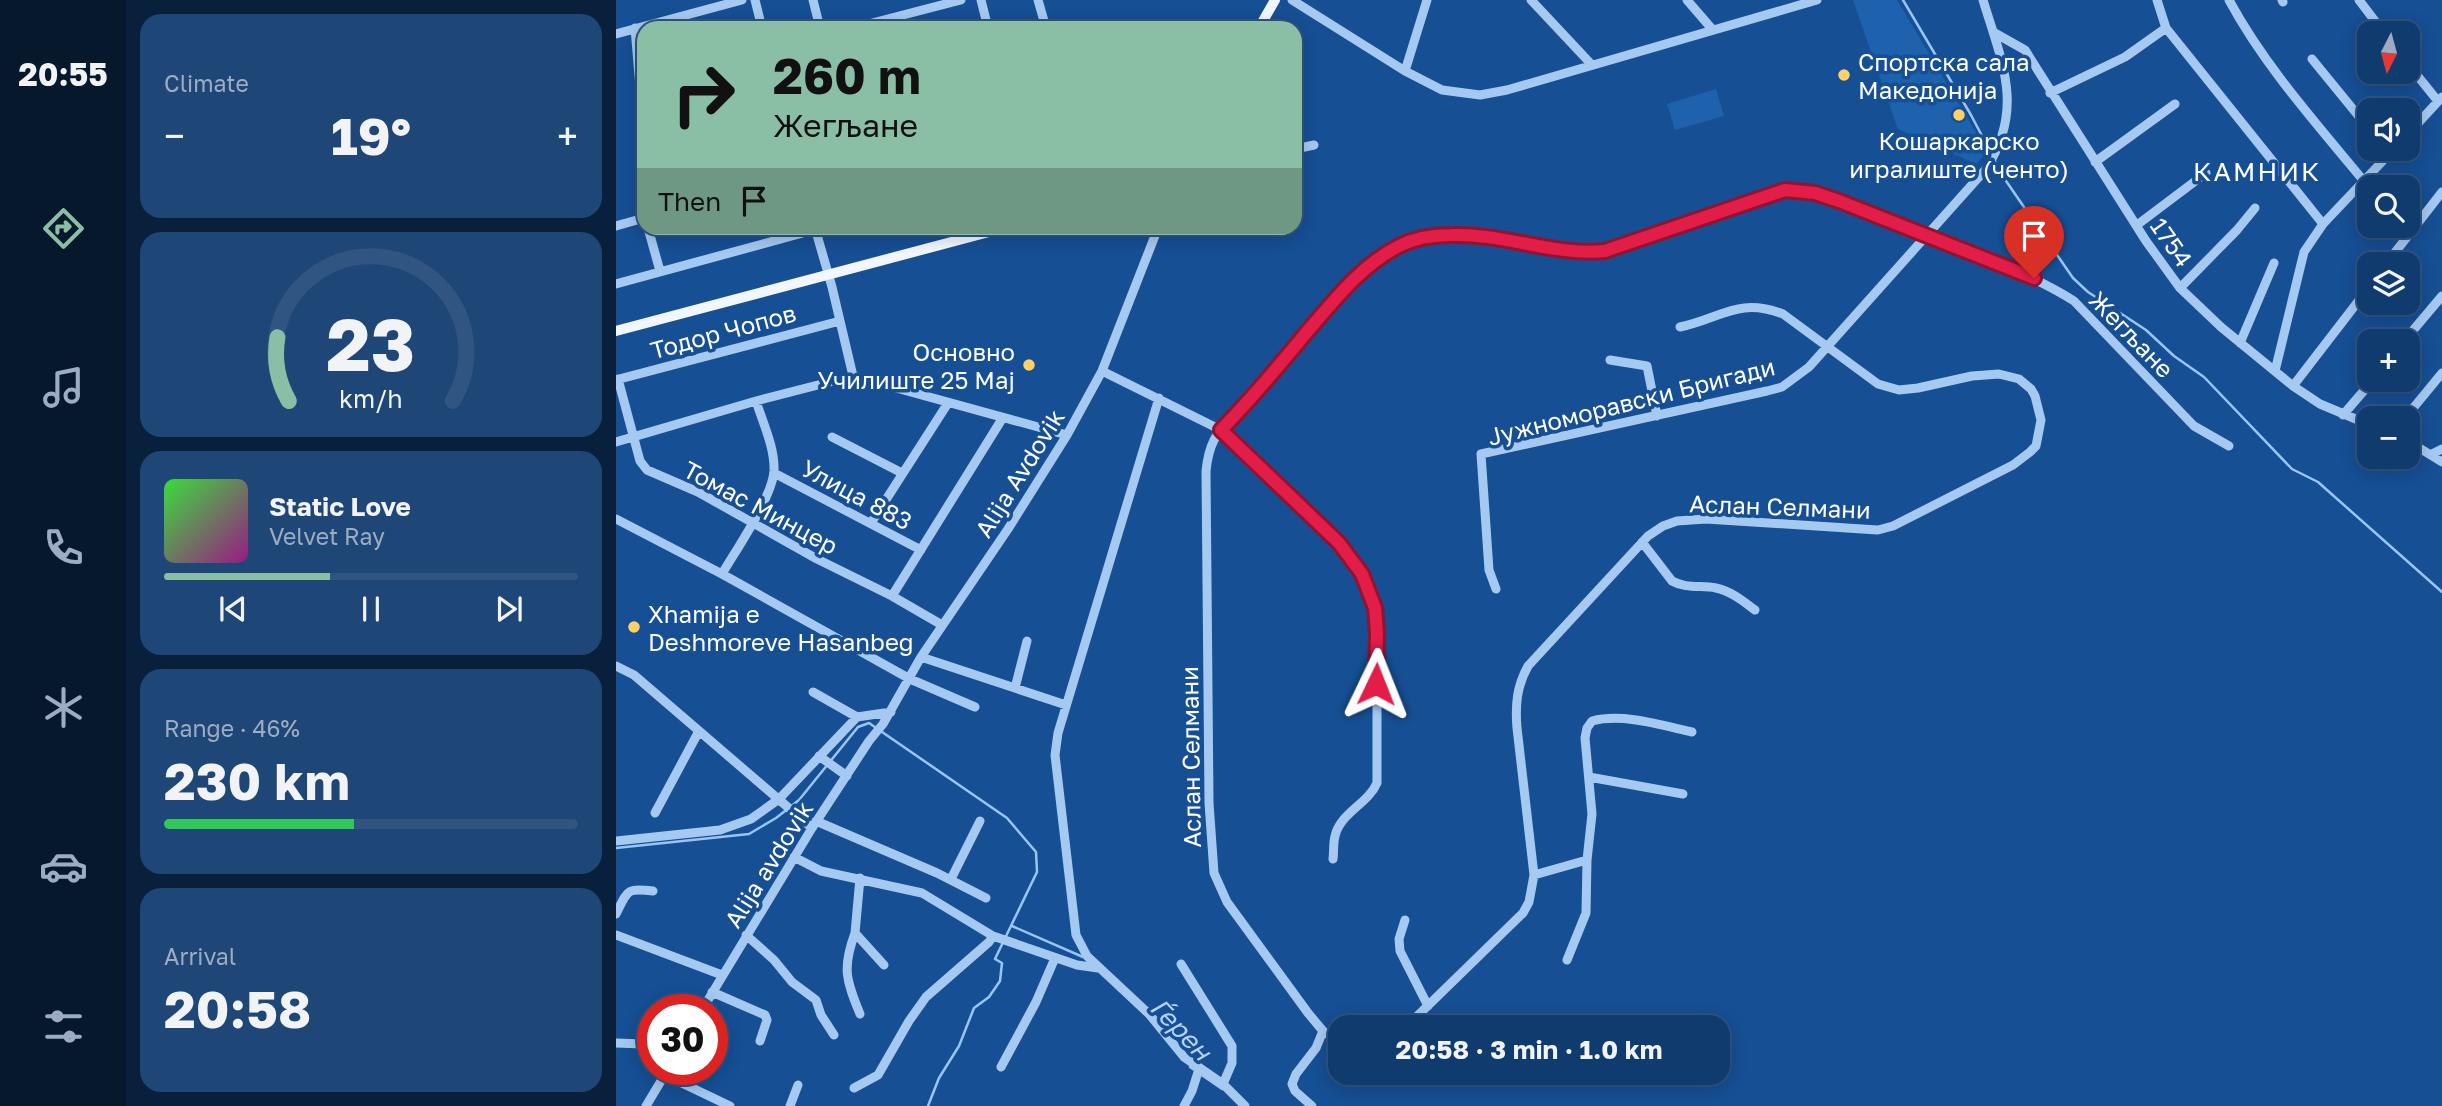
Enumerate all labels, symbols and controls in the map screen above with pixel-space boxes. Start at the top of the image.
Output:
north arrow [2357,21,2420,84]
map controls [2357,21,2420,469]
text: 260 m [773,46,921,105]
place label: Спортска сала Македонија [1858,47,2030,104]
icon: right [658,49,749,140]
text: 20:55 [18,55,108,93]
marker: Спортска сала Македонија [1836,67,1852,83]
text: Climate [164,69,249,97]
button: sound [2357,98,2420,161]
text: 19° [331,104,411,166]
text: Жегљане [773,106,918,144]
marker: Кошаркарско игралиште (ченто) [1951,107,1967,123]
text: − [164,113,185,158]
text: + [557,113,578,158]
place label: Кошаркарско игралиште (ченто) [1849,126,2069,183]
district label: КАМНИК [2193,156,2321,187]
button: search [2357,175,2420,238]
icon: arrive [735,182,773,220]
text: Then [658,186,721,217]
icon: directions [39,204,88,253]
pin [2004,206,2064,278]
street label: 1754 [2145,212,2199,272]
icon: arrive [2015,217,2053,255]
button: layers [2357,252,2420,315]
street label: Жегљане [2084,285,2180,383]
street label: Тодор Чопов [647,298,799,364]
text: 23 [327,300,415,387]
button: + [2357,329,2420,392]
place label: Основно Училиште 25 Мај [817,337,1015,394]
street label: Јужноморавски Бригади [1484,351,1778,451]
marker: Основно Училиште 25 Мај [1021,357,1037,373]
icon: music [39,363,88,412]
text: km/h [339,382,403,413]
street label: Alija Avdovik [968,404,1070,542]
button: − [2357,406,2420,469]
street label: Улица 883 [797,453,917,535]
street label: Томас Минцер [679,454,843,560]
street label: Аслан Селмани [1689,488,1871,524]
text: Static Love [269,491,411,522]
text: Velvet Ray [269,522,385,550]
icon: phone [39,523,88,572]
icon: previous [214,590,252,628]
icon: pause [352,590,390,628]
icon: next [490,590,528,628]
place label: Xhamija e Deshmoreve Hasanbeg [648,599,914,656]
marker: Xhamija e Deshmoreve Hasanbeg [626,619,642,635]
position arrow [1339,647,1413,721]
street label: Аслан Селмани [1174,666,1206,848]
icon: climate [39,683,88,732]
text: Range · 46% [164,714,300,742]
text: 230 km [164,749,350,811]
street label: Alija avdovik [718,795,818,933]
icon: car [39,842,88,891]
text: Arrival [164,942,236,970]
text: 20:58 [164,977,311,1039]
water label: Ѓерен [1144,992,1219,1068]
speed limit sign: 30 [637,994,728,1085]
icon: filters [39,1002,88,1051]
text: 20:58 · 3 min · 1.0 km [1395,1034,1663,1065]

